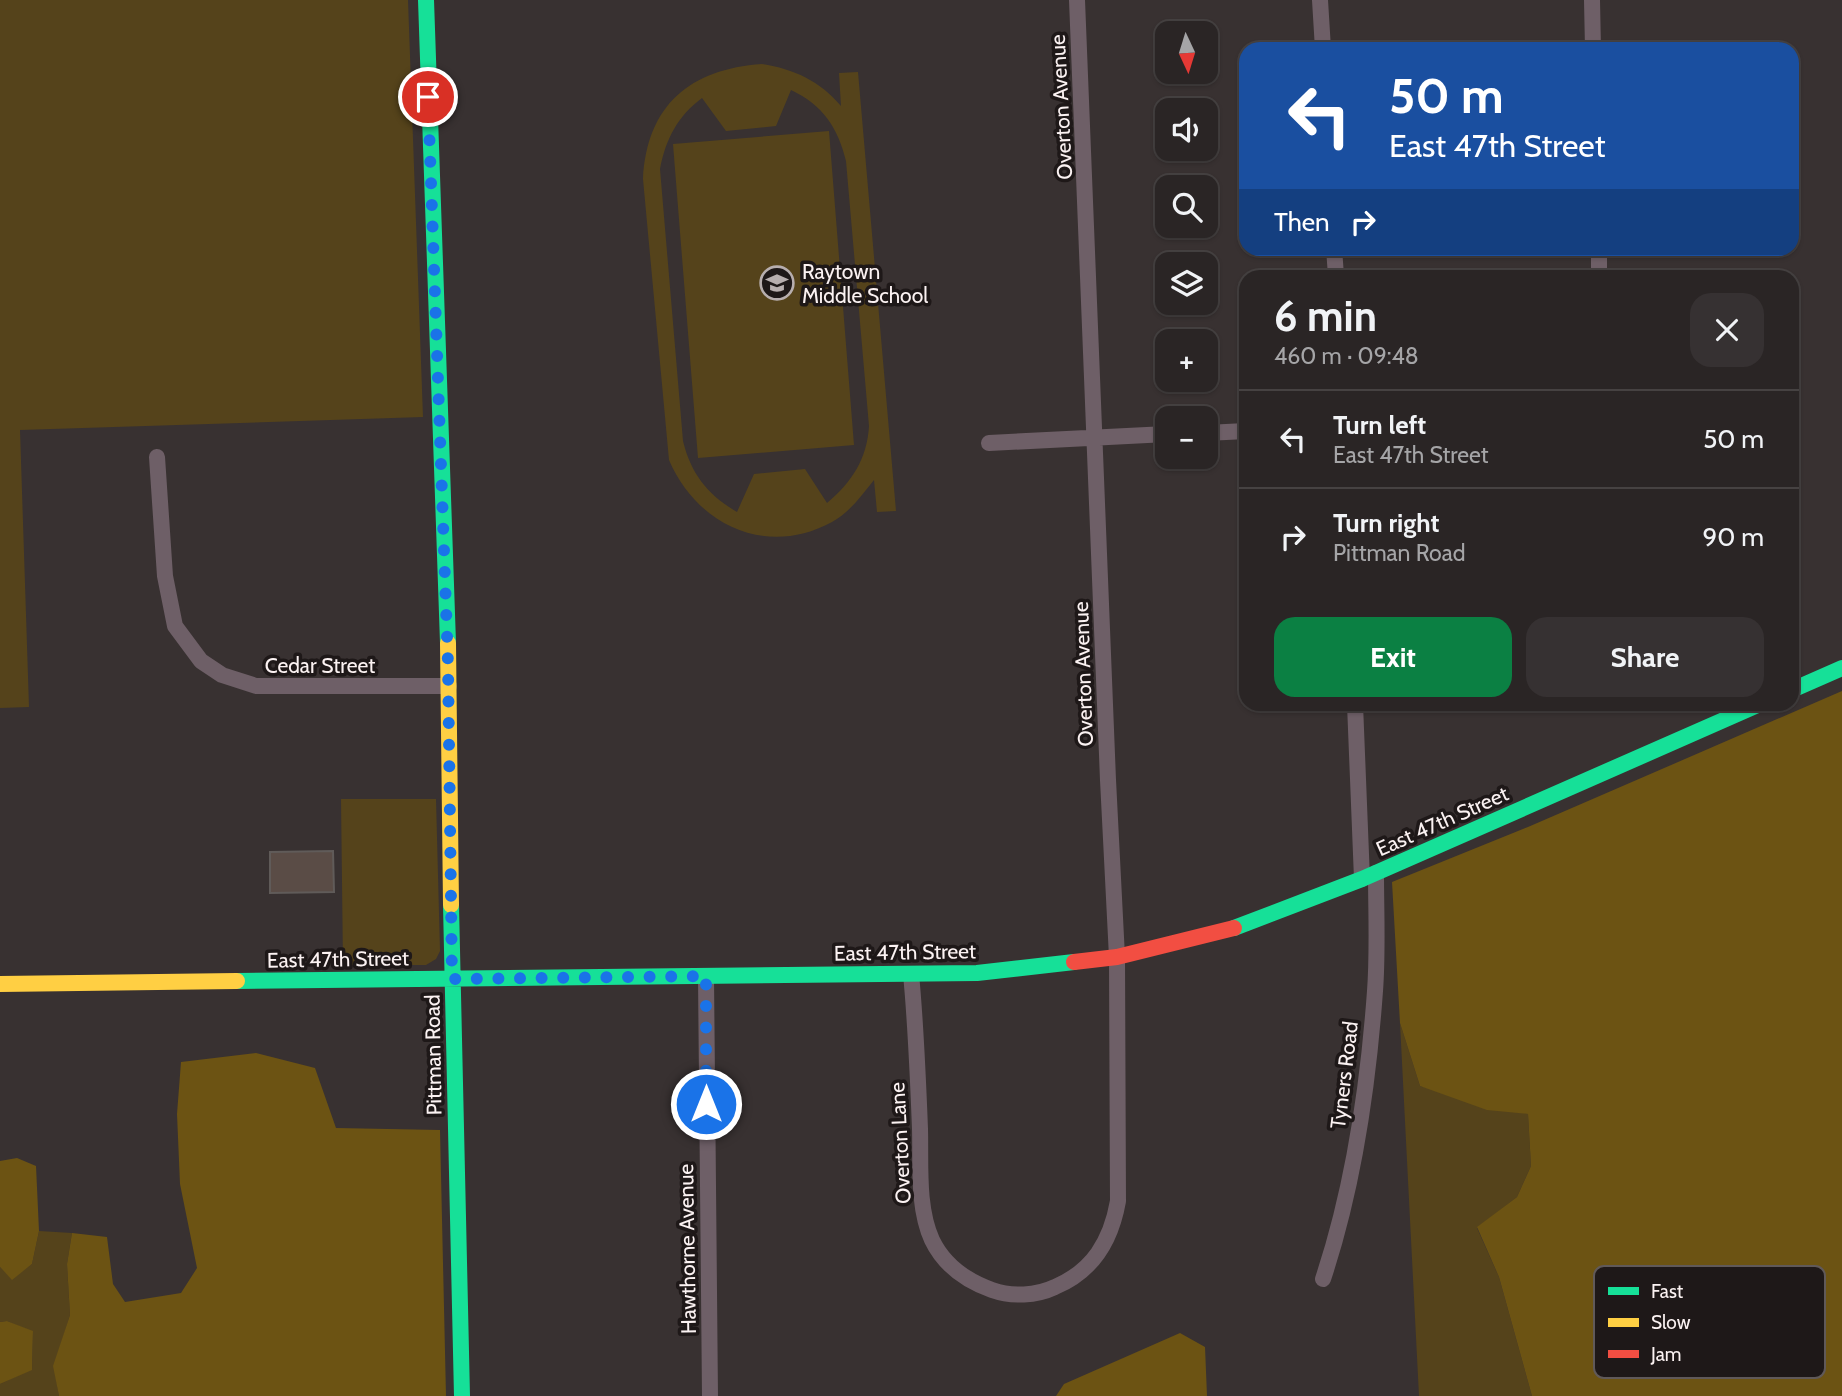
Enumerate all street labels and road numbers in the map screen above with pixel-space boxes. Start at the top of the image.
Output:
street label: Overton Avenue [1045,34,1077,180]
street label: Overton Avenue [1068,601,1098,747]
street label: Cedar Street [265,653,375,678]
street label: East 47th Street [1372,781,1512,861]
street label: East 47th Street [834,938,976,966]
street label: East 47th Street [267,945,409,973]
street label: Pittman Road [419,994,447,1116]
street label: Tyners Road [1325,1020,1363,1130]
street label: Overton Lane [884,1081,916,1204]
street label: Hawthorne Avenue [673,1164,701,1334]

